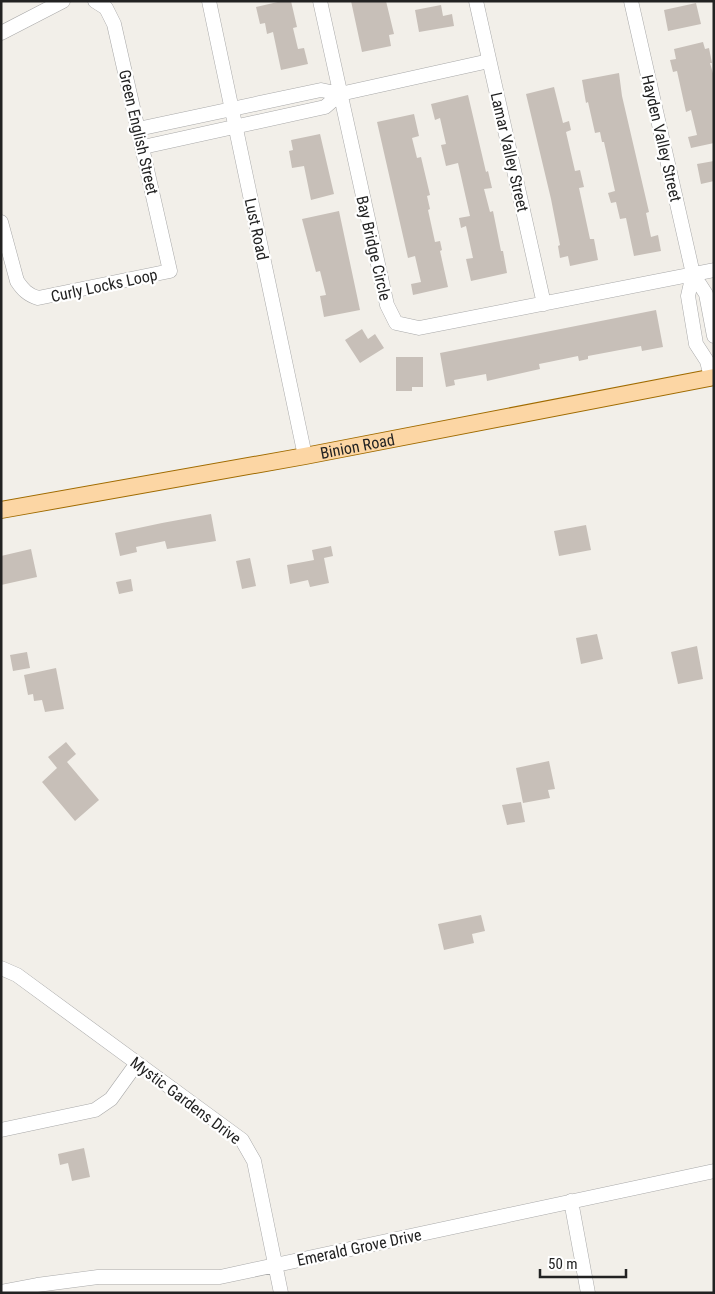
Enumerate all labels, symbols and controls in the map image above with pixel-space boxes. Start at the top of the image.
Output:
street label: Green English Street [115,68,162,197]
street label: Hayden Valley Street [638,73,685,204]
street label: Lamar Valley Street [486,90,533,214]
street label: Bay Bridge Circle [352,194,395,302]
street label: Lust Road [241,196,272,262]
street label: Curly Locks Loop [49,265,159,306]
street label: Binion Road [319,430,396,463]
street label: Mystic Gardens Drive [127,1053,245,1148]
street label: Emerald Grove Drive [295,1225,423,1270]
scale bar [540,1246,626,1278]
text: 50 m [548,1255,578,1273]

